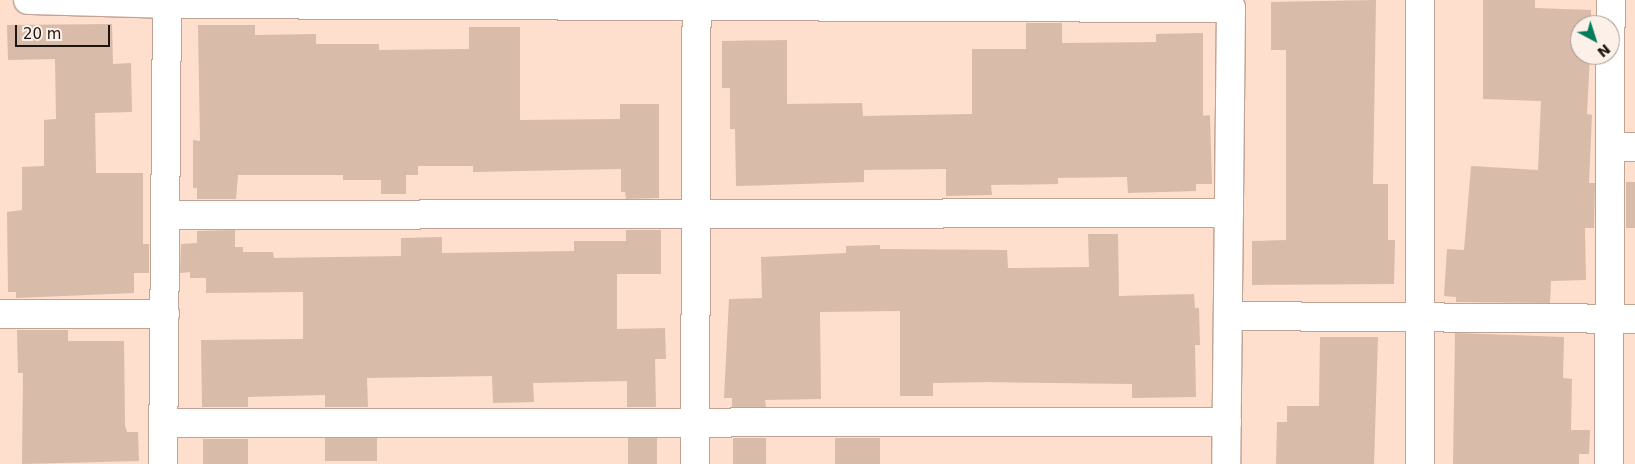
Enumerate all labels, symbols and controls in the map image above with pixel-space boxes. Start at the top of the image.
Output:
scale bar [18,15,112,47]
north arrow [1570,15,1620,65]
text: 20 m [23,25,61,43]
text: N [1594,41,1614,61]

